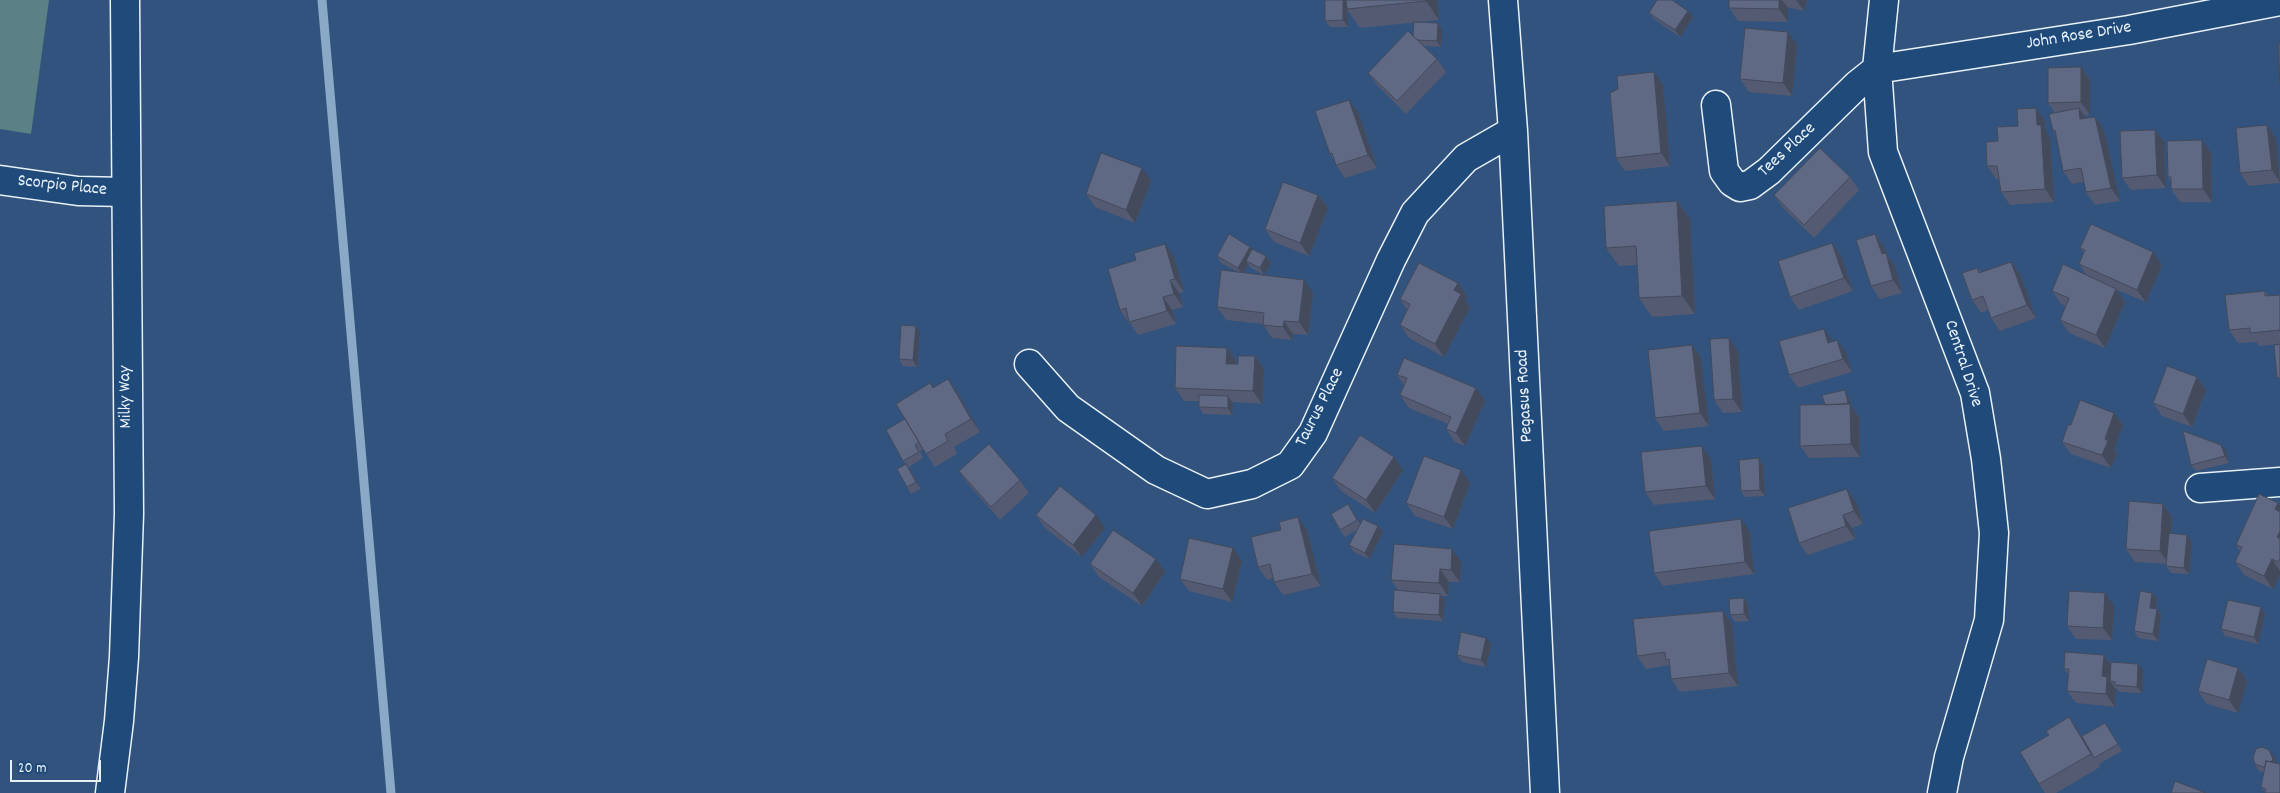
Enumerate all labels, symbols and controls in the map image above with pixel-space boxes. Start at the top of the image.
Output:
street label: John Rose Drive [2025,18,2133,56]
street label: Tees Place [1755,119,1821,183]
street label: Scorpio Place [16,172,108,202]
street label: Central Drive [1938,318,1986,410]
street label: Pegasus Road [1513,349,1539,443]
street label: Milky Way [116,365,138,429]
street label: Taurus Place [1292,365,1350,451]
scale bar [12,750,104,782]
text: 20 m [18,758,46,780]

